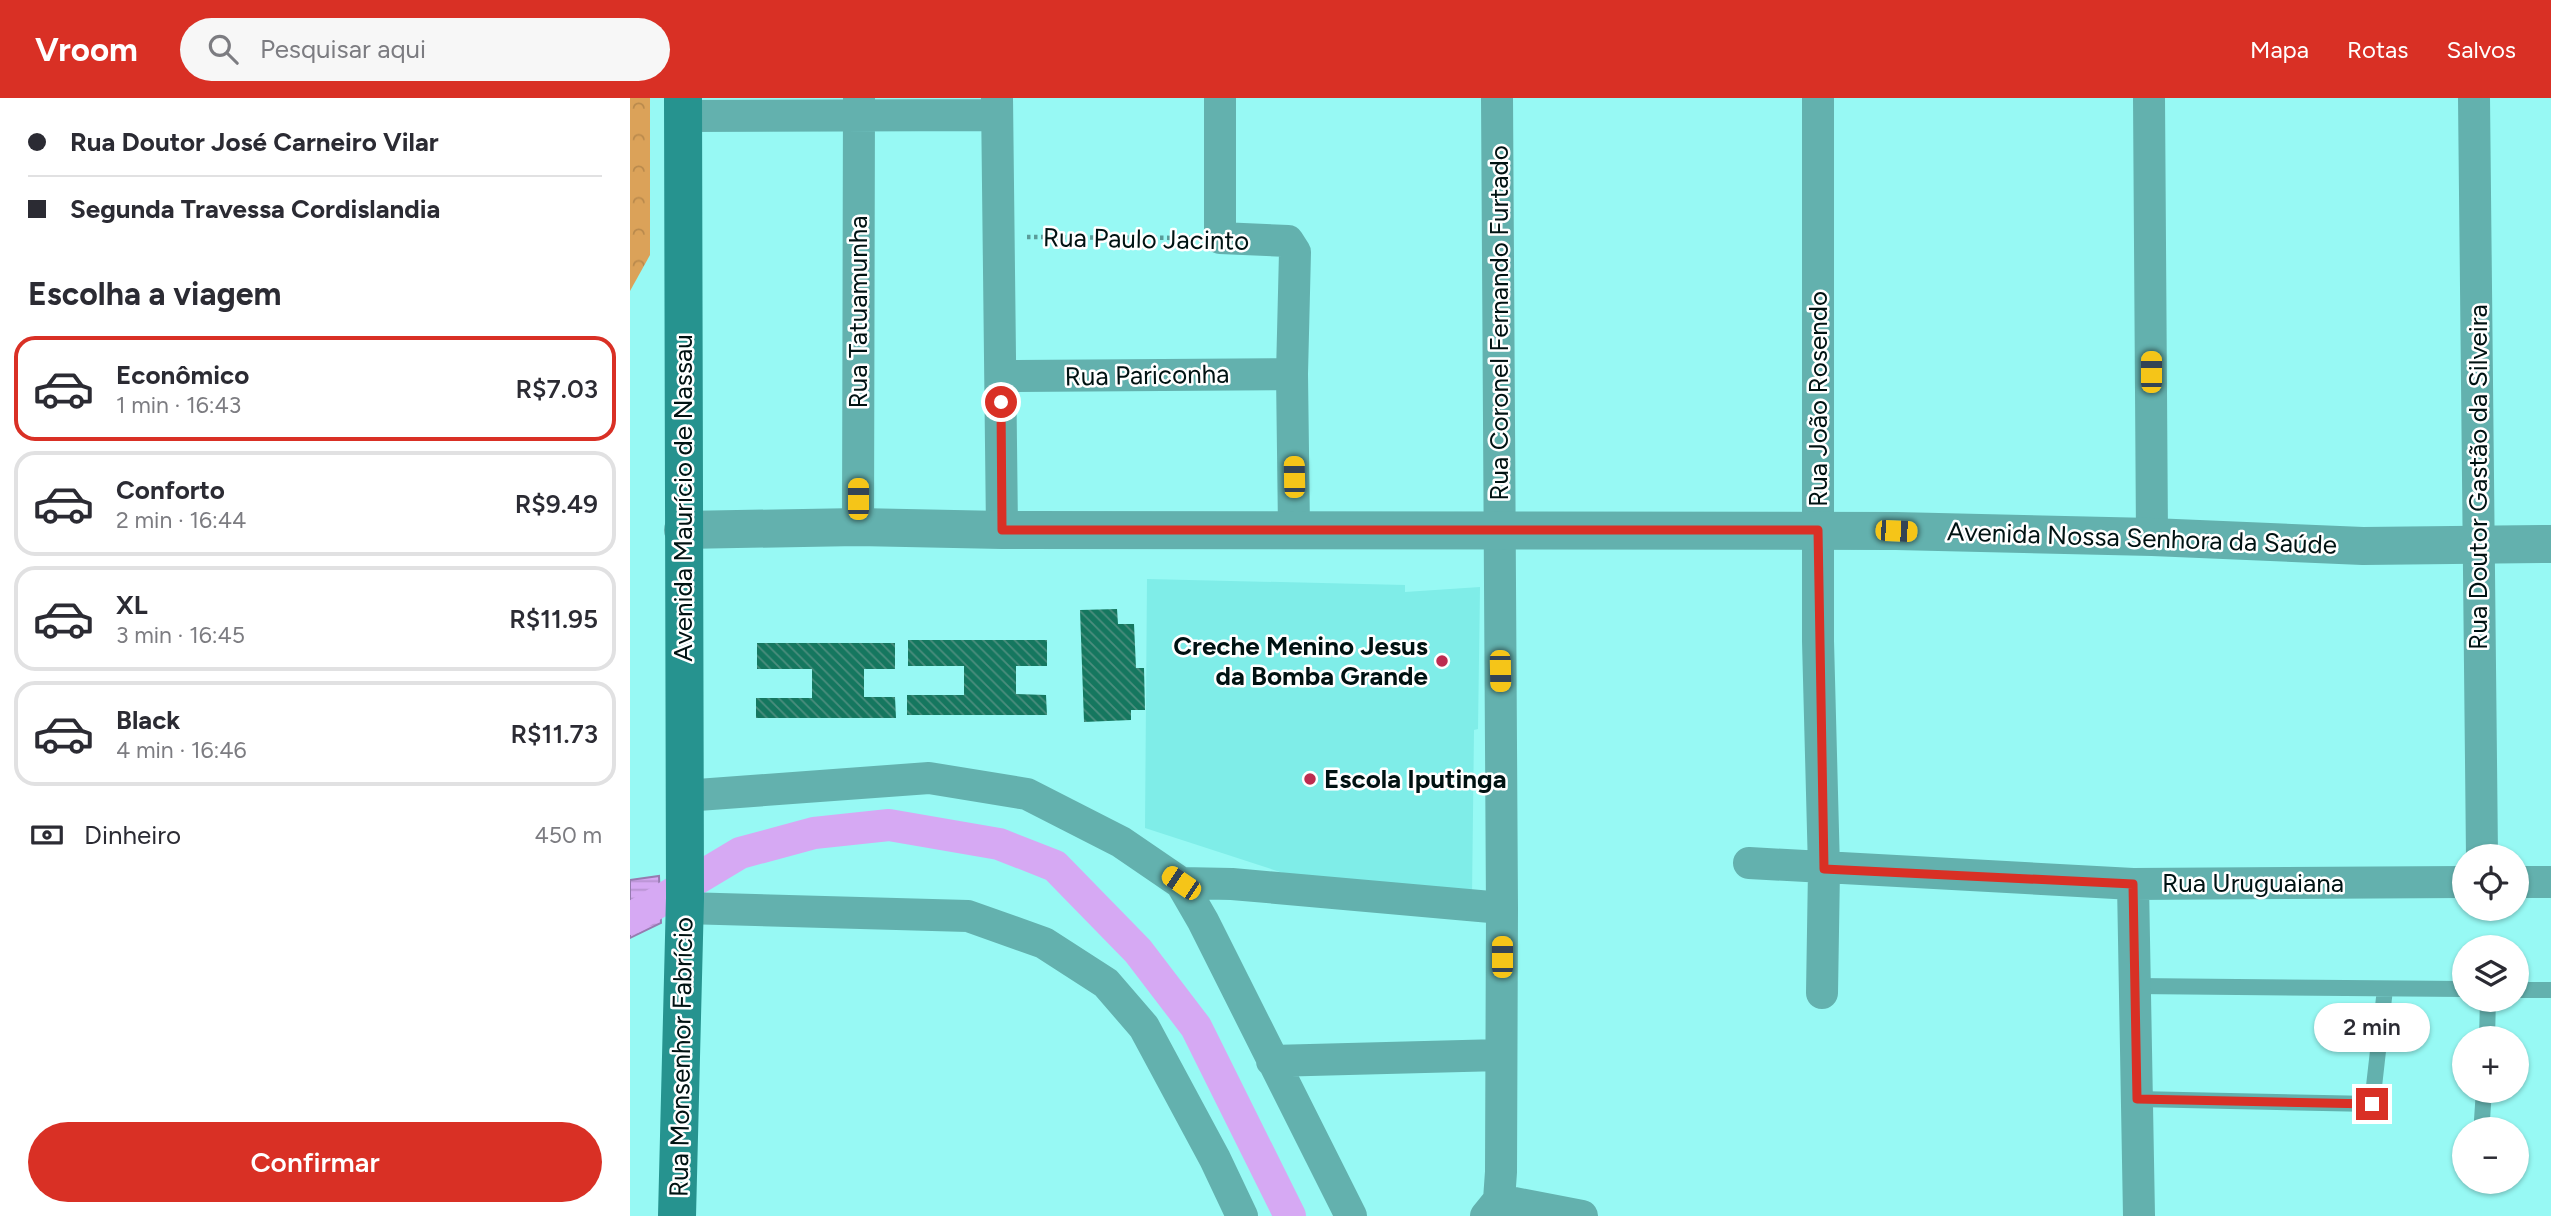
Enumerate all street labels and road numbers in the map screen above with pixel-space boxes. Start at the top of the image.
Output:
street label: Rua Coronel Fernando Furtado [1483,145,1515,501]
street label: Rua Tatuamunha [842,216,874,408]
street label: Rua Paulo Jacinto [1043,221,1249,257]
street label: Rua João Rosendo [1802,291,1834,507]
street label: Rua Doutor Gastão da Silveira [2462,304,2494,650]
street label: Avenida Maurício de Nassau [667,334,699,662]
street label: Rua Pariconha [1064,358,1230,392]
street label: Avenida Nossa Senhora da Saúde [1947,515,2337,561]
street label: Rua Uruguaiana [2162,867,2344,899]
street label: Rua Monsenhor Fabrício [663,917,699,1197]

